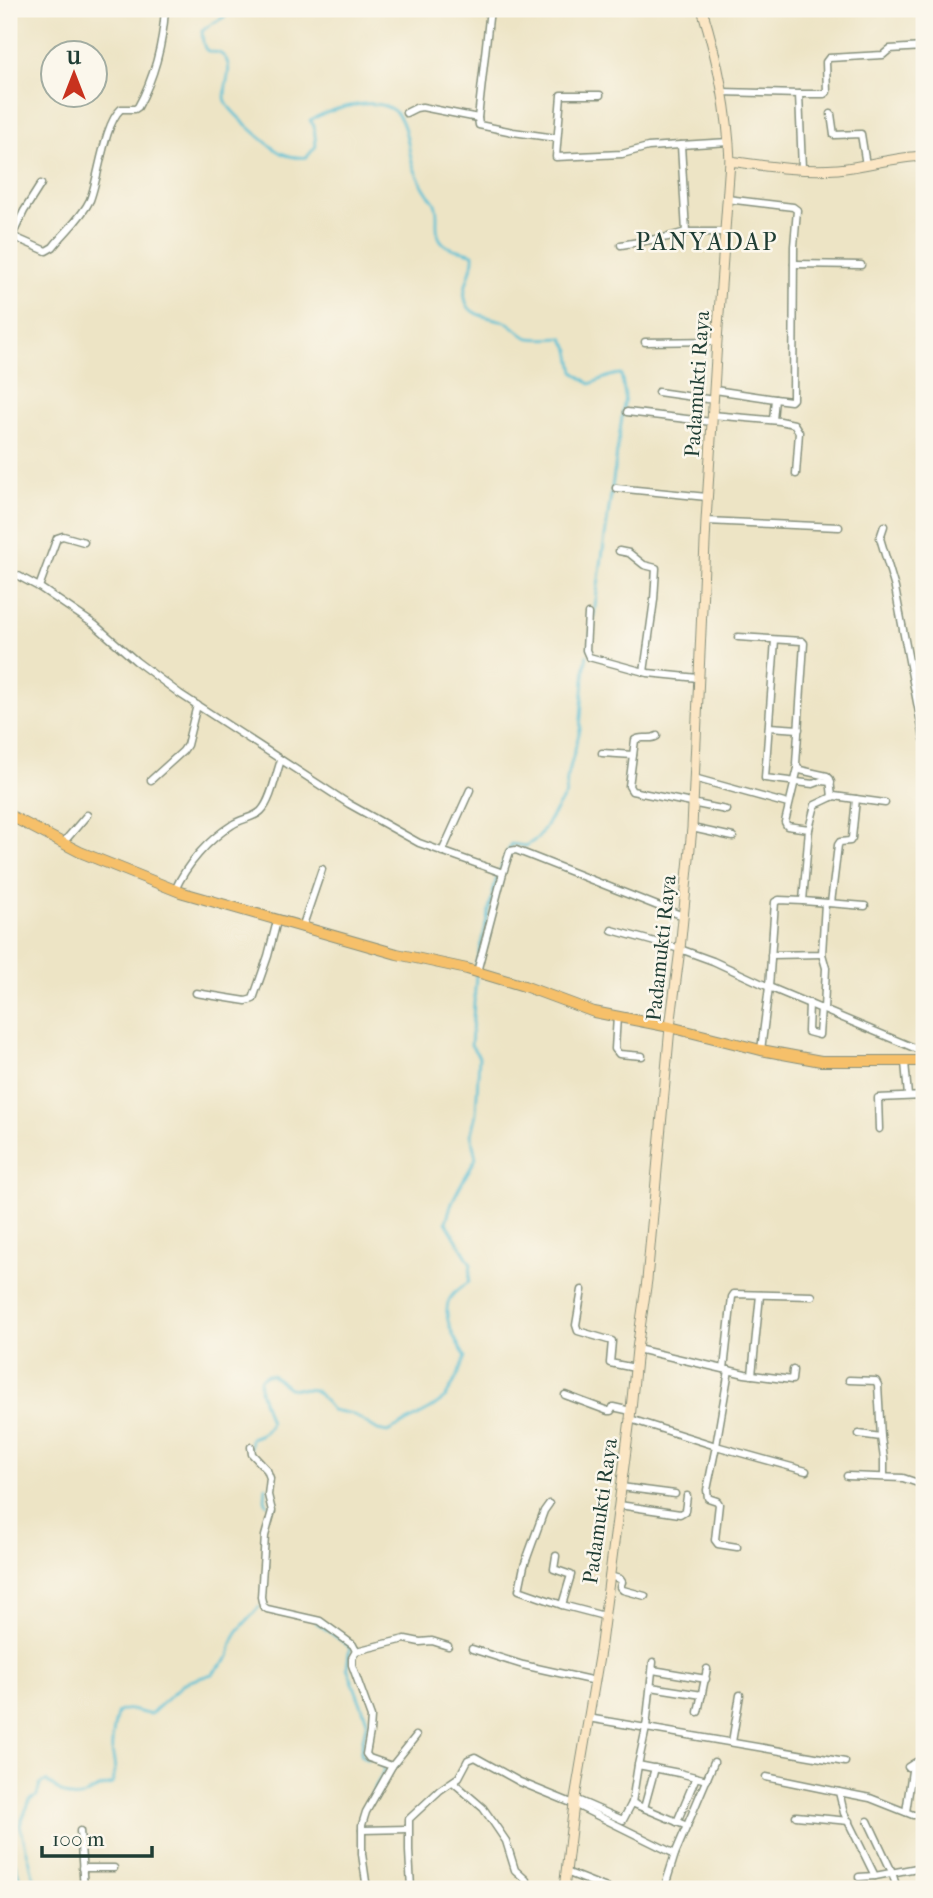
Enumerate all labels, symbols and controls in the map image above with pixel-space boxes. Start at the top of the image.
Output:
north arrow [38,38,108,108]
text: U [66,47,82,69]
district label: PANYADAP [636,228,778,256]
street label: Padamukti Raya [680,310,714,458]
street label: Padamukti Raya [641,873,681,1022]
street label: Padamukti Raya [578,1436,622,1585]
scale bar [42,1814,152,1858]
text: 100 m [52,1827,105,1851]

